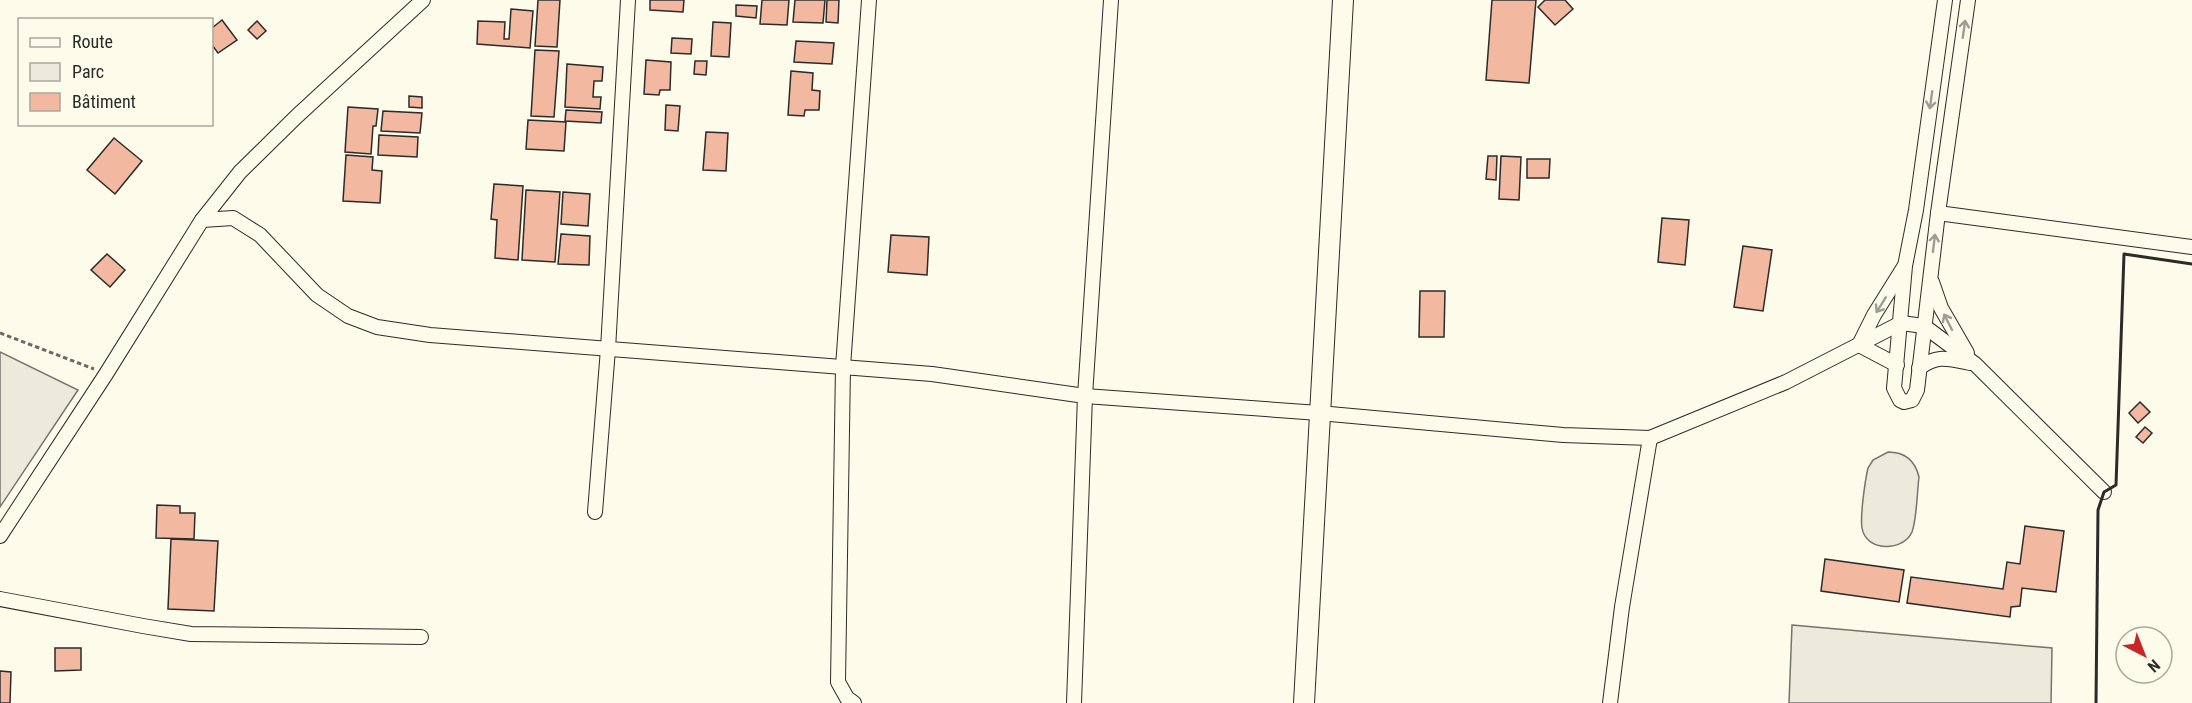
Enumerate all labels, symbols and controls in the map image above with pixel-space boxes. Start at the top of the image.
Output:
legend [18,18,213,126]
one-way arrow [1958,20,1969,39]
text: Route [72,31,113,52]
text: Parc [72,61,104,82]
one-way arrow [1925,89,1936,109]
text: Bâtiment [72,91,136,112]
one-way arrow [1929,234,1940,253]
one-way arrow [1874,296,1887,313]
one-way arrow [1942,314,1954,332]
north arrow [2114,625,2174,685]
text: N [2144,655,2164,676]

